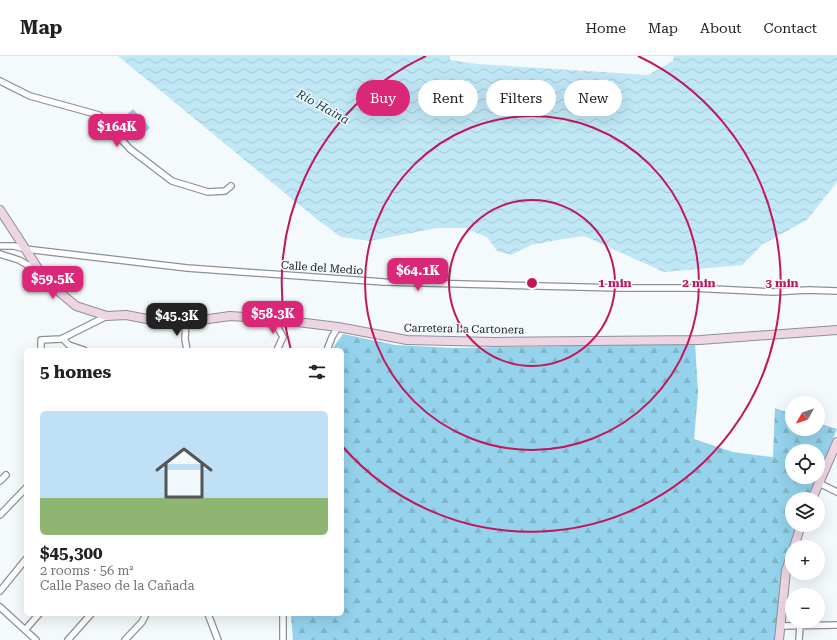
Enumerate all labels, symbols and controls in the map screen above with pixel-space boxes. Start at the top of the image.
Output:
text: Map [20,16,62,39]
text: Home [585,20,626,36]
text: Map [648,20,678,36]
text: About [700,20,742,36]
text: Contact [764,20,817,36]
chip: Buy [356,80,410,116]
chip: Rent [418,80,478,116]
chip: Filters [486,80,556,116]
chip: New [564,80,622,116]
water label: Río Haina [294,86,352,127]
pin: $164K [89,114,145,148]
text: $164K [97,119,137,134]
pin: $64.1K [385,258,451,292]
street label: Calle del Medio [280,259,364,277]
text: $64.1K [396,263,440,278]
pin: $59.5K [20,266,86,300]
text: $59.5K [31,271,75,286]
centre of rings [525,276,539,290]
text: 1 min [598,276,632,290]
text: 2 min [682,276,716,290]
text: 3 min [765,276,799,290]
pin: $58.3K [240,301,306,335]
pin: $45.3K [144,303,210,337]
text: $58.3K [251,306,295,321]
text: $45.3K [155,308,199,323]
street label: Carretera La Cartonera [404,321,524,337]
icon: filters [306,361,328,383]
text: 5 homes [40,362,111,382]
north arrow [785,396,825,436]
map controls [785,396,825,628]
icon: home [148,437,220,509]
button: locate [785,444,825,484]
button: layers [785,492,825,532]
button: + [785,540,825,580]
text: $45,300 [40,543,103,563]
text: 2 rooms · 56 m² [40,563,134,578]
text: Calle Paseo de la Cañada [40,578,195,593]
button: − [785,588,825,628]

